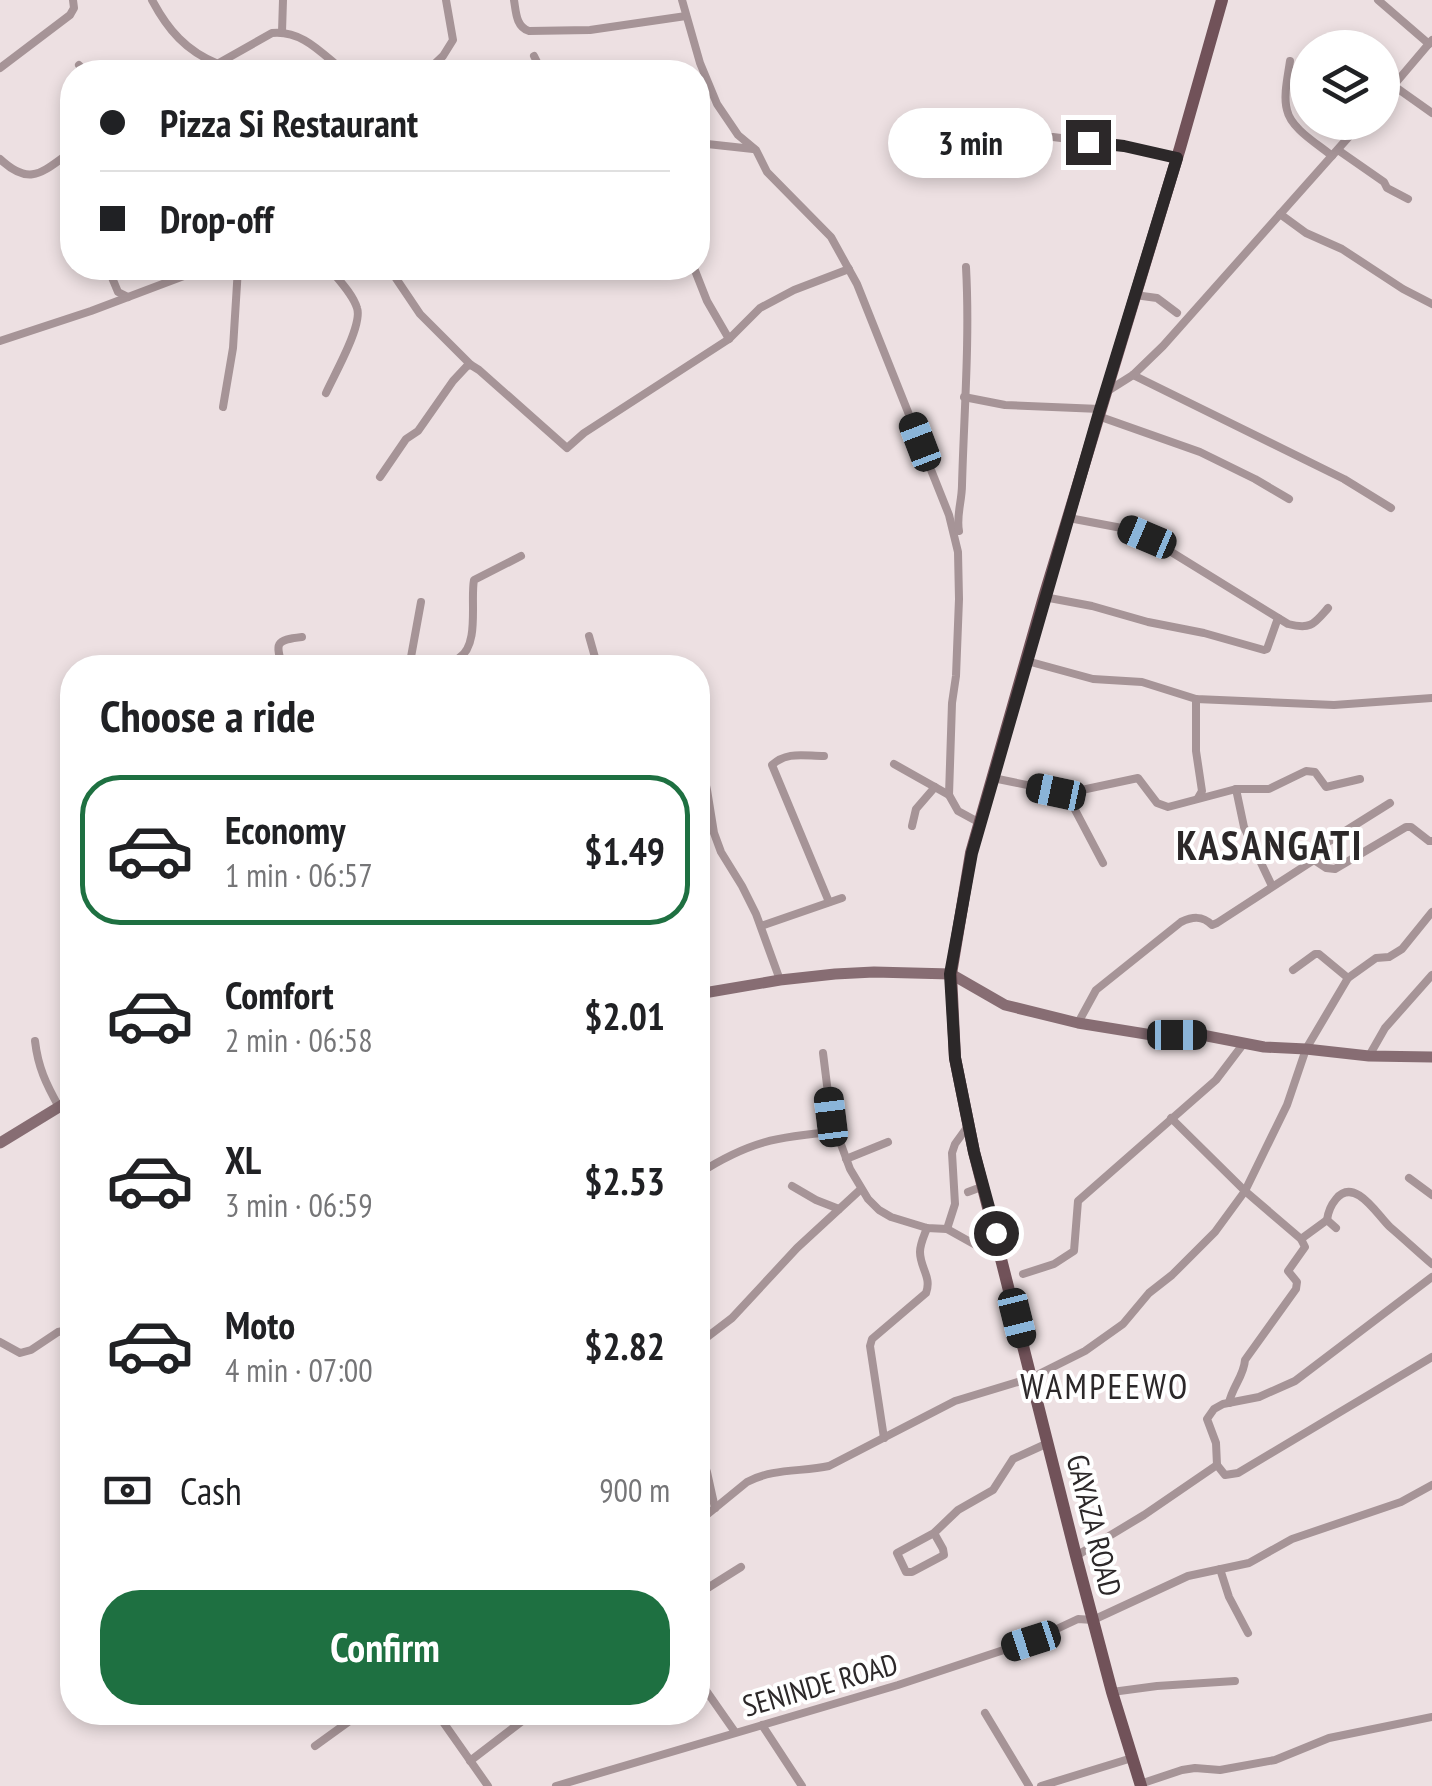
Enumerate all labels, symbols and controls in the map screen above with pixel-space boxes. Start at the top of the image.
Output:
map controls [1290,30,1400,140]
button: layers [1290,30,1400,140]
text: Pizza Si Restaurant [160,98,418,147]
callout: 3 min [888,107,1053,177]
route end [1066,120,1111,165]
text: 3 min [938,122,1003,164]
text: Drop-off [160,194,274,243]
car [895,409,945,475]
car [1114,511,1180,563]
text: Choose a ride [100,686,315,744]
car [1024,771,1088,813]
icon: car [105,805,195,895]
text: Economy [225,805,345,854]
district label: KASANGATI [1176,819,1364,871]
text: $1.49 [584,826,665,875]
text: 1 min · 06:57 [225,854,373,896]
icon: car [105,970,195,1060]
text: Comfort [225,970,334,1019]
text: $2.01 [584,991,665,1040]
text: 2 min · 06:58 [225,1019,373,1061]
car [1147,1020,1207,1050]
car [812,1085,850,1149]
icon: car [105,1135,195,1225]
text: XL [225,1135,261,1184]
text: $2.53 [584,1156,665,1205]
text: 3 min · 06:59 [225,1184,373,1226]
route start [974,1211,1019,1256]
car [995,1285,1039,1351]
icon: car [105,1300,195,1390]
text: Moto [225,1300,295,1349]
text: $2.82 [584,1321,665,1370]
text: 4 min · 07:00 [225,1349,373,1391]
district label: WAMPEEWO [1020,1363,1190,1409]
street label: GAYAZA ROAD [1059,1450,1131,1600]
icon: cash [100,1463,155,1518]
text: Cash [180,1466,242,1515]
text: 900 m [599,1469,670,1511]
button: Confirm [100,1590,670,1705]
car [998,1617,1064,1665]
street label: SENINDE ROAD [738,1643,902,1725]

